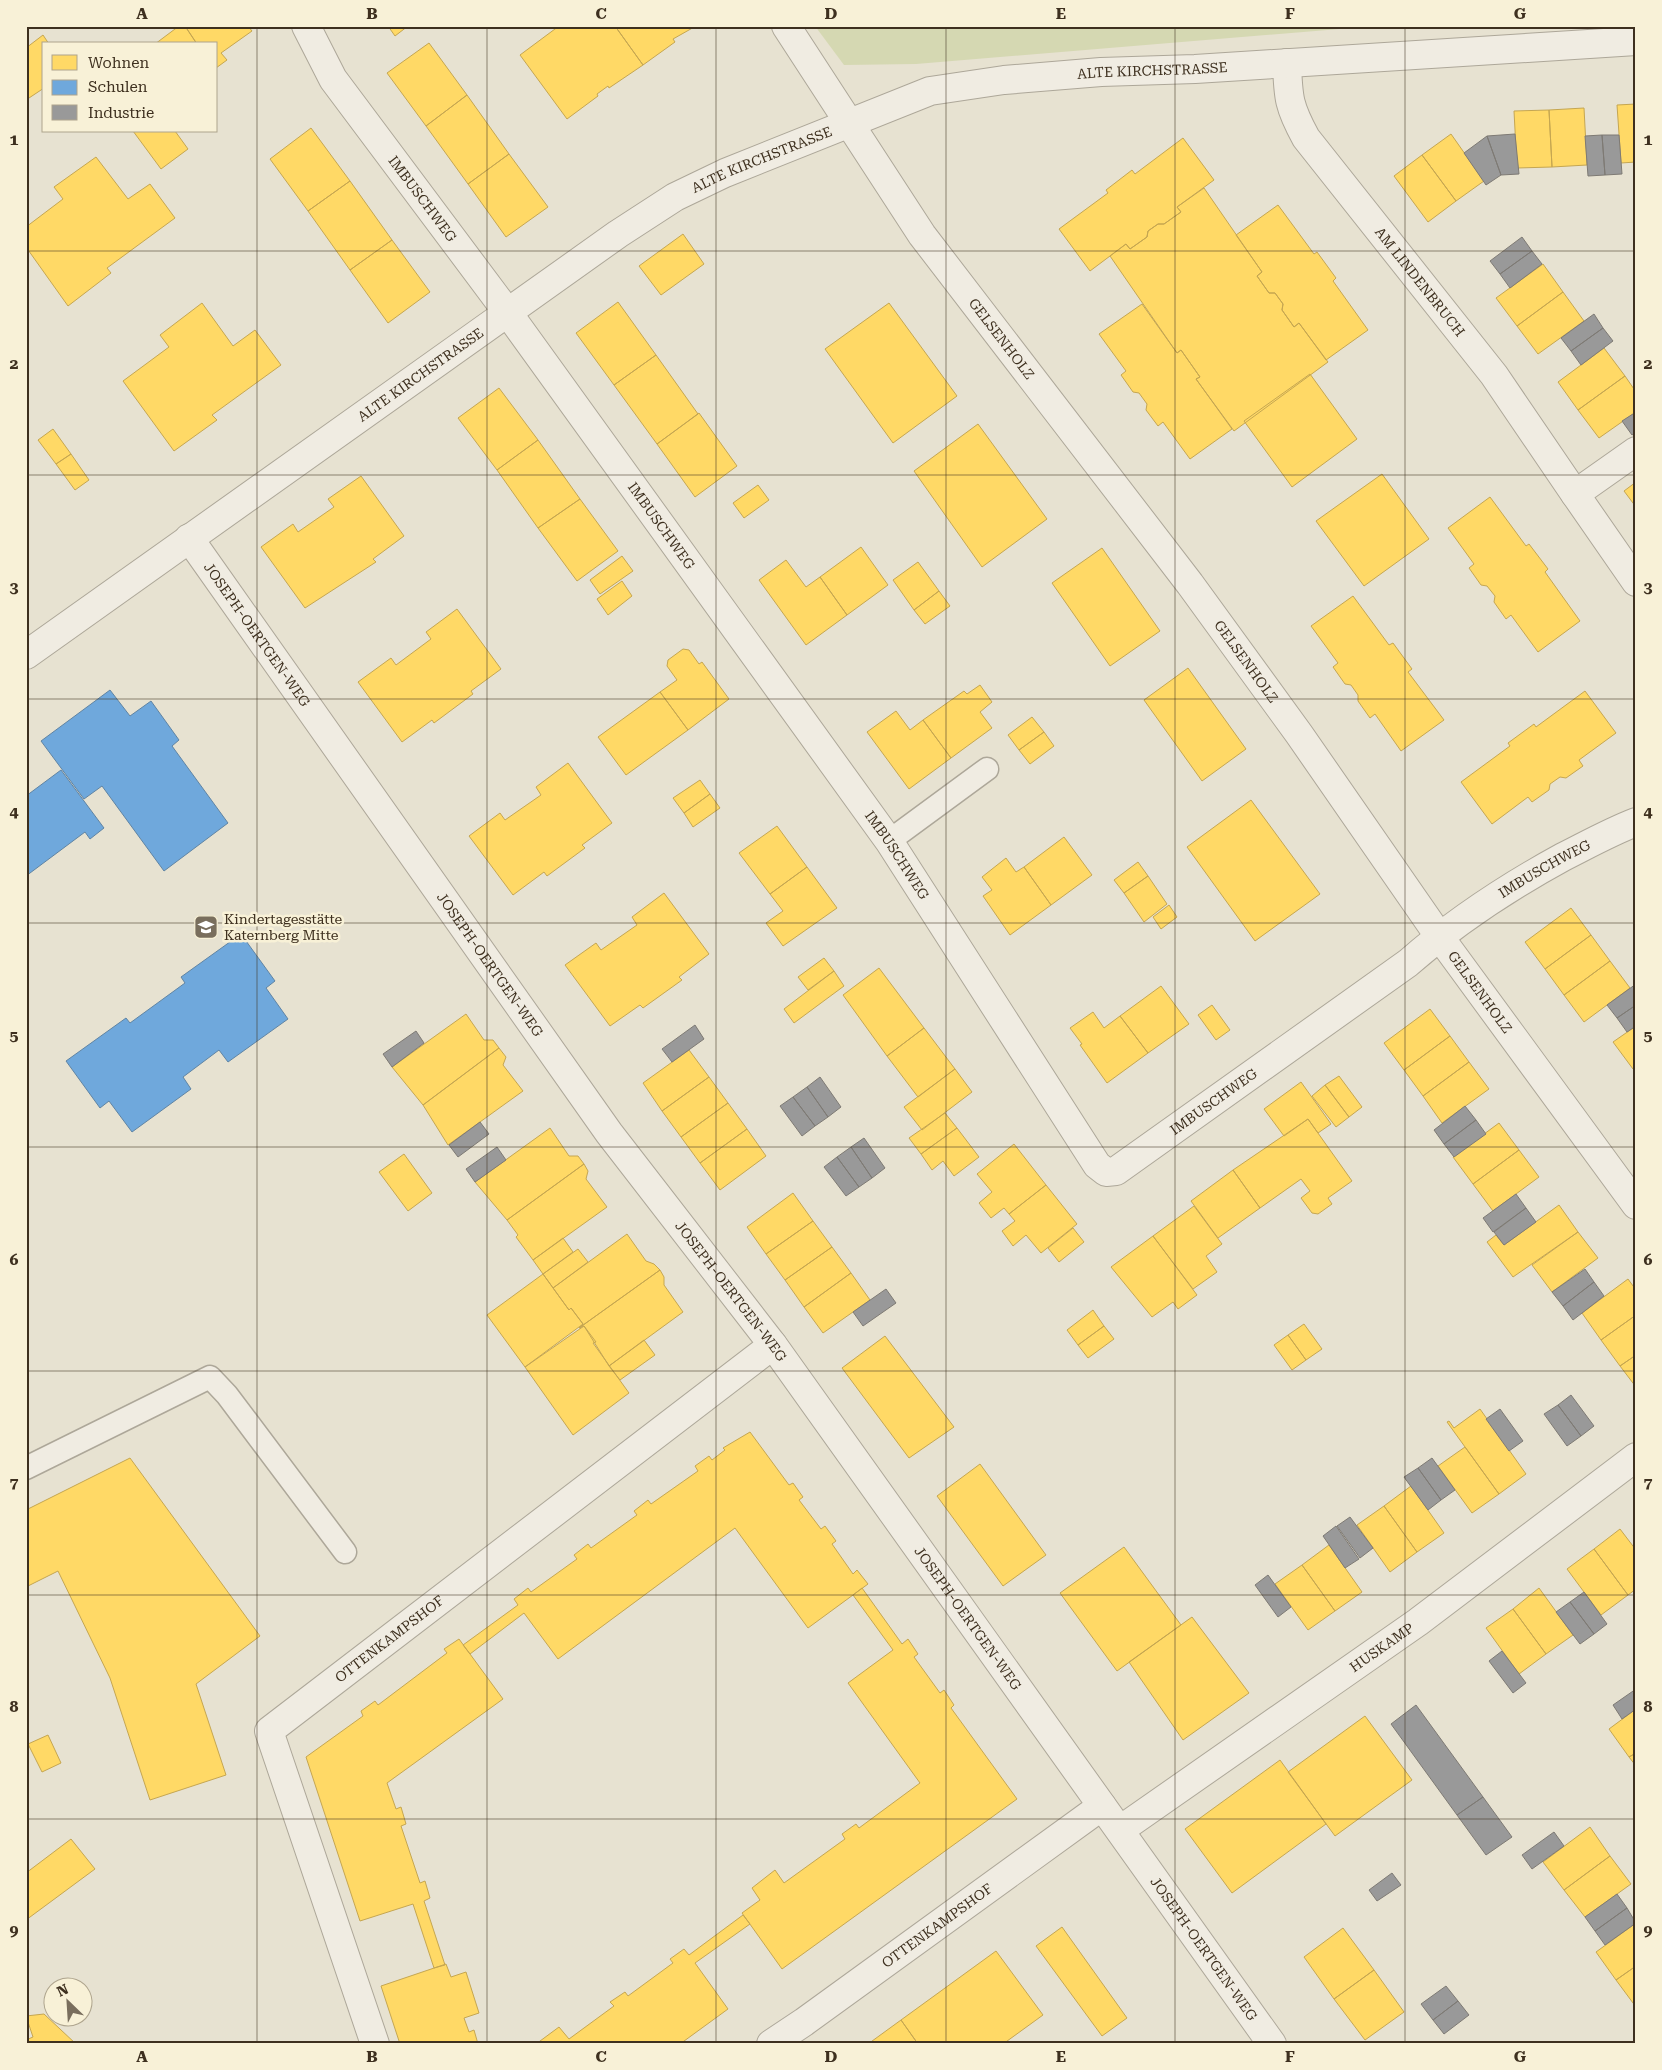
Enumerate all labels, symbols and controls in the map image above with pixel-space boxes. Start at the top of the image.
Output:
text: A [136,4,148,23]
text: B [366,4,378,23]
text: C [595,4,607,23]
text: D [825,4,838,23]
text: E [1056,4,1066,23]
text: F [1285,4,1295,23]
text: G [1514,4,1527,23]
legend [42,42,218,132]
text: Wohnen [88,54,149,72]
street label: ALTE KIRCHSTRASSE [1076,59,1228,82]
text: Schulen [88,78,148,96]
text: Industrie [88,104,154,122]
street label: ALTE KIRCHSTRASSE [689,123,834,196]
text: 1 [10,130,19,149]
text: 1 [1644,130,1653,149]
street label: IMBUSCHWEG [385,153,460,245]
street label: AM LINDENBRUCH [1372,224,1468,340]
street label: GELSENHOLZ [966,295,1038,382]
street label: ALTE KIRCHSTRASSE [354,324,486,425]
text: 2 [10,354,19,373]
text: 2 [1644,354,1653,373]
street label: IMBUSCHWEG [625,479,698,572]
street label: JOSEPH-OERTGEN-WEG [201,559,313,710]
text: 3 [10,578,19,597]
text: 3 [1644,578,1653,597]
street label: GELSENHOLZ [1211,617,1281,706]
text: 4 [10,802,19,821]
text: 4 [1644,802,1653,821]
street label: IMBUSCHWEG [862,808,932,902]
street label: IMBUSCHWEG [1495,836,1593,901]
street label: JOSEPH-OERTGEN-WEG [434,889,546,1040]
place label: Kindertagesstätte Katernberg Mitte [224,911,343,943]
school or university icon: Kindertagesstätte Katernberg Mitte [193,914,219,940]
street label: GELSENHOLZ [1445,948,1515,1036]
text: 5 [10,1026,19,1045]
text: 5 [1644,1026,1653,1045]
street label: IMBUSCHWEG [1167,1065,1260,1138]
street label: JOSEPH-OERTGEN-WEG [672,1218,790,1364]
text: 6 [10,1250,19,1269]
text: 6 [1644,1250,1653,1269]
text: 7 [10,1473,19,1492]
text: 7 [1644,1473,1653,1492]
street label: JOSEPH-OERTGEN-WEG [911,1543,1025,1693]
street label: OTTENKAMPSHOF [332,1592,447,1686]
street label: HUSKAMP [1347,1620,1417,1675]
text: 8 [10,1697,19,1716]
text: 8 [1644,1697,1653,1716]
street label: JOSEPH-OERTGEN-WEG [1147,1874,1261,2024]
street label: OTTENKAMPSHOF [879,1880,995,1971]
text: 9 [10,1921,19,1940]
text: 9 [1644,1921,1653,1940]
north arrow [42,1978,92,2028]
text: N [54,1981,71,2000]
text: A [136,2047,148,2066]
text: B [366,2047,378,2066]
text: C [595,2047,607,2066]
text: D [825,2047,838,2066]
text: E [1056,2047,1066,2066]
text: F [1285,2047,1295,2066]
text: G [1514,2047,1527,2066]

